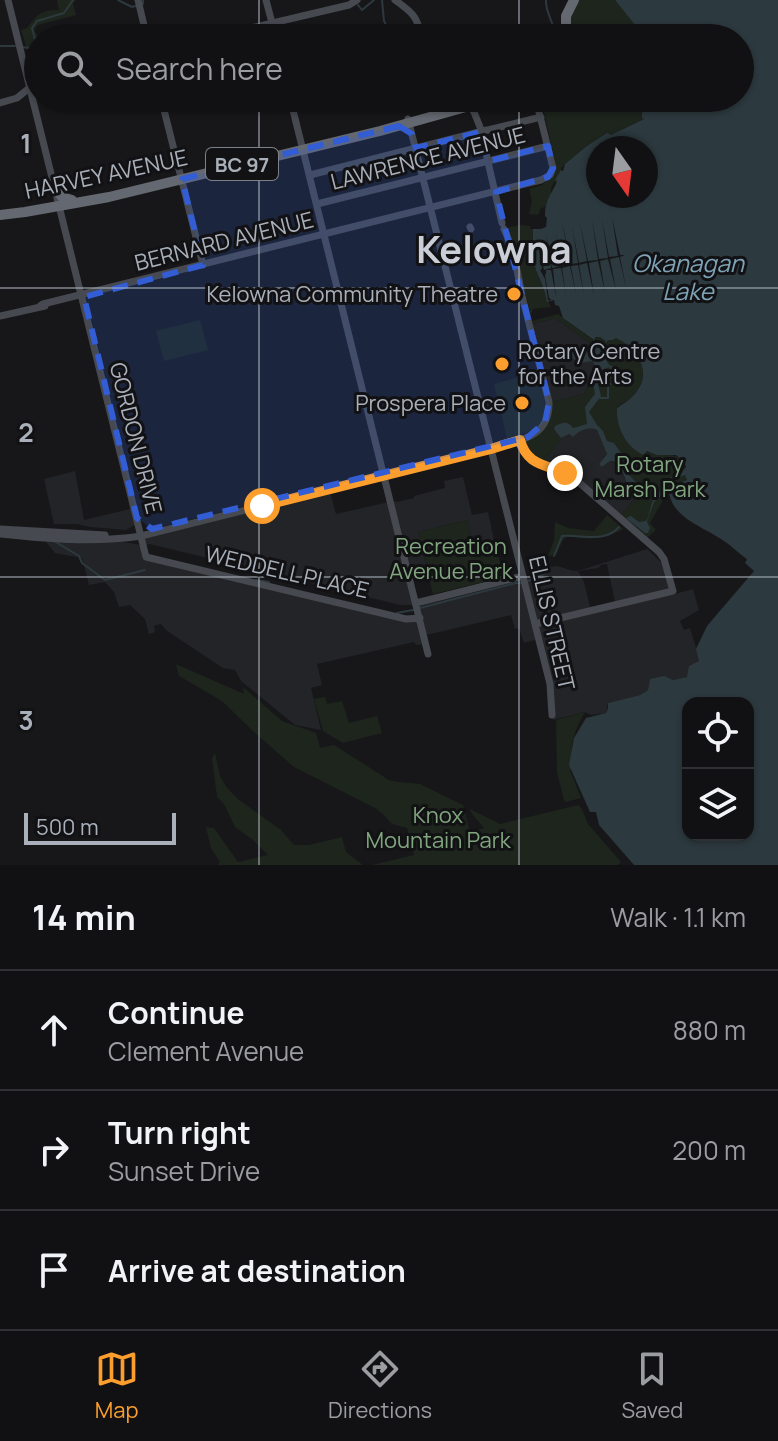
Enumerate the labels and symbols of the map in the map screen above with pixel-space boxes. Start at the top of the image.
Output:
street label: LAWRENCE AVENUE [328,119,528,197]
text: 1 [20,125,32,161]
north arrow [586,136,658,208]
street label: HARVEY AVENUE [22,142,190,206]
road number: BC 97 [206,148,278,180]
street label: BERNARD AVENUE [131,204,317,278]
district label: Kelowna [416,222,572,274]
water label: Okanagan Lake [632,246,745,307]
place label: Kelowna Community Theatre [206,279,498,309]
marker: Kelowna Community Theatre [505,285,523,303]
place label: Rotary Centre for the Arts [518,336,661,391]
marker: Rotary Centre for the Arts [493,355,511,373]
street label: GORDON DRIVE [103,359,169,517]
place label: Prospera Place [355,388,506,418]
marker: Prospera Place [513,394,531,412]
text: 2 [18,414,34,450]
park label: Rotary Marsh Park [594,449,707,504]
route end [547,455,583,491]
route start [244,488,280,524]
park label: Recreation Avenue Park [389,531,514,586]
street label: WEDDELL PLACE [202,539,372,605]
street label: ELLIS STREET [522,553,582,693]
text: 3 [18,702,34,738]
park label: Knox Mountain Park [365,800,512,855]
scale bar [24,809,176,845]

